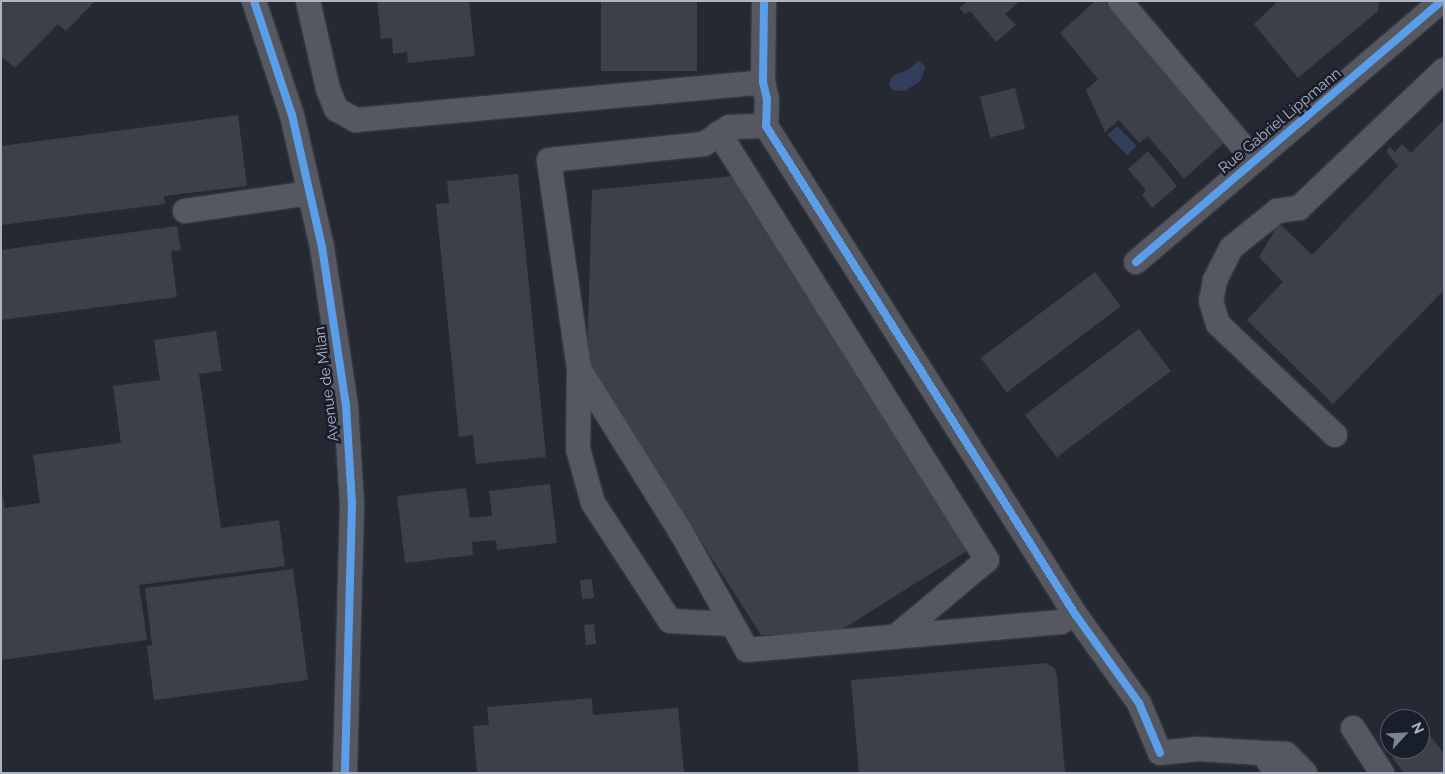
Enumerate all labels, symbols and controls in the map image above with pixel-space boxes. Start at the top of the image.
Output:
street label: Rue Gabriel Lippmann [1215,64,1345,178]
street label: Avenue de Milan [311,325,343,443]
north arrow [1380,709,1430,759]
text: N [1408,720,1427,736]

